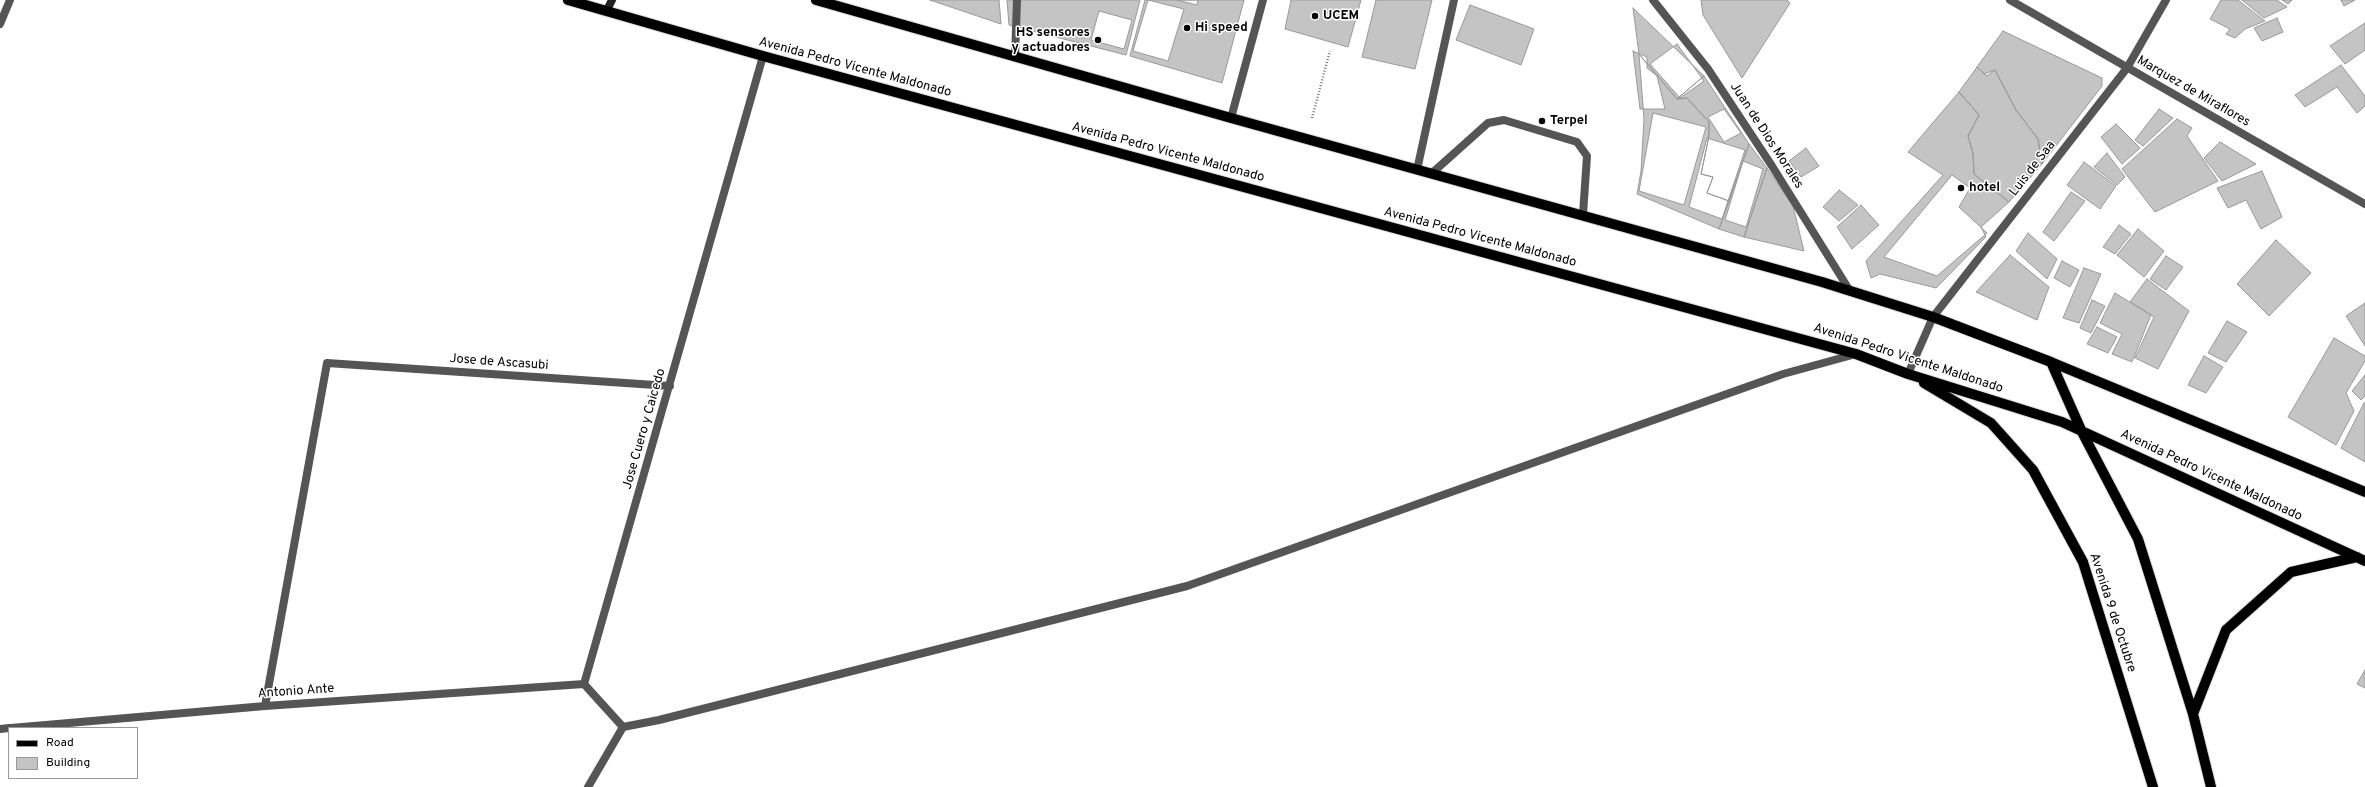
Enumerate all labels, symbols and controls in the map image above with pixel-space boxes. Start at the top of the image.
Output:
place label: UCEM [1323,8,1359,24]
marker: UCEM [1310,11,1320,21]
place label: Hi speed [1195,20,1248,36]
marker: Hi speed [1182,23,1192,33]
place label: HS sensores y actuadores [1011,25,1090,56]
street label: Avenida Pedro Vicente Maldonado [757,35,953,101]
marker: HS sensores y actuadores [1093,35,1103,45]
street label: Marquez de Miraflores [2134,53,2252,131]
street label: Juan de Dios Morales [1726,80,1806,192]
place label: Terpel [1550,113,1588,129]
marker: Terpel [1537,116,1547,126]
street label: Avenida Pedro Vicente Maldonado [1070,120,1266,186]
street label: Luis de Saa [2007,138,2059,200]
place label: hotel [1969,180,2000,196]
marker: hotel [1956,183,1966,193]
street label: Avenida Pedro Vicente Maldonado [1382,205,1578,271]
street label: Avenida Pedro Vicente Maldonado [1811,321,2005,397]
street label: Jose de Ascasubi [449,352,549,374]
street label: Jose Cuero y Caicedo [620,367,670,491]
street label: Avenida Pedro Vicente Maldonado [2118,427,2304,525]
street label: Avenida 9 de Octubre [2085,551,2139,675]
street label: Antonio Ante [257,682,335,702]
legend [8,727,138,779]
text: Road [46,735,74,751]
text: Building [46,755,90,771]

